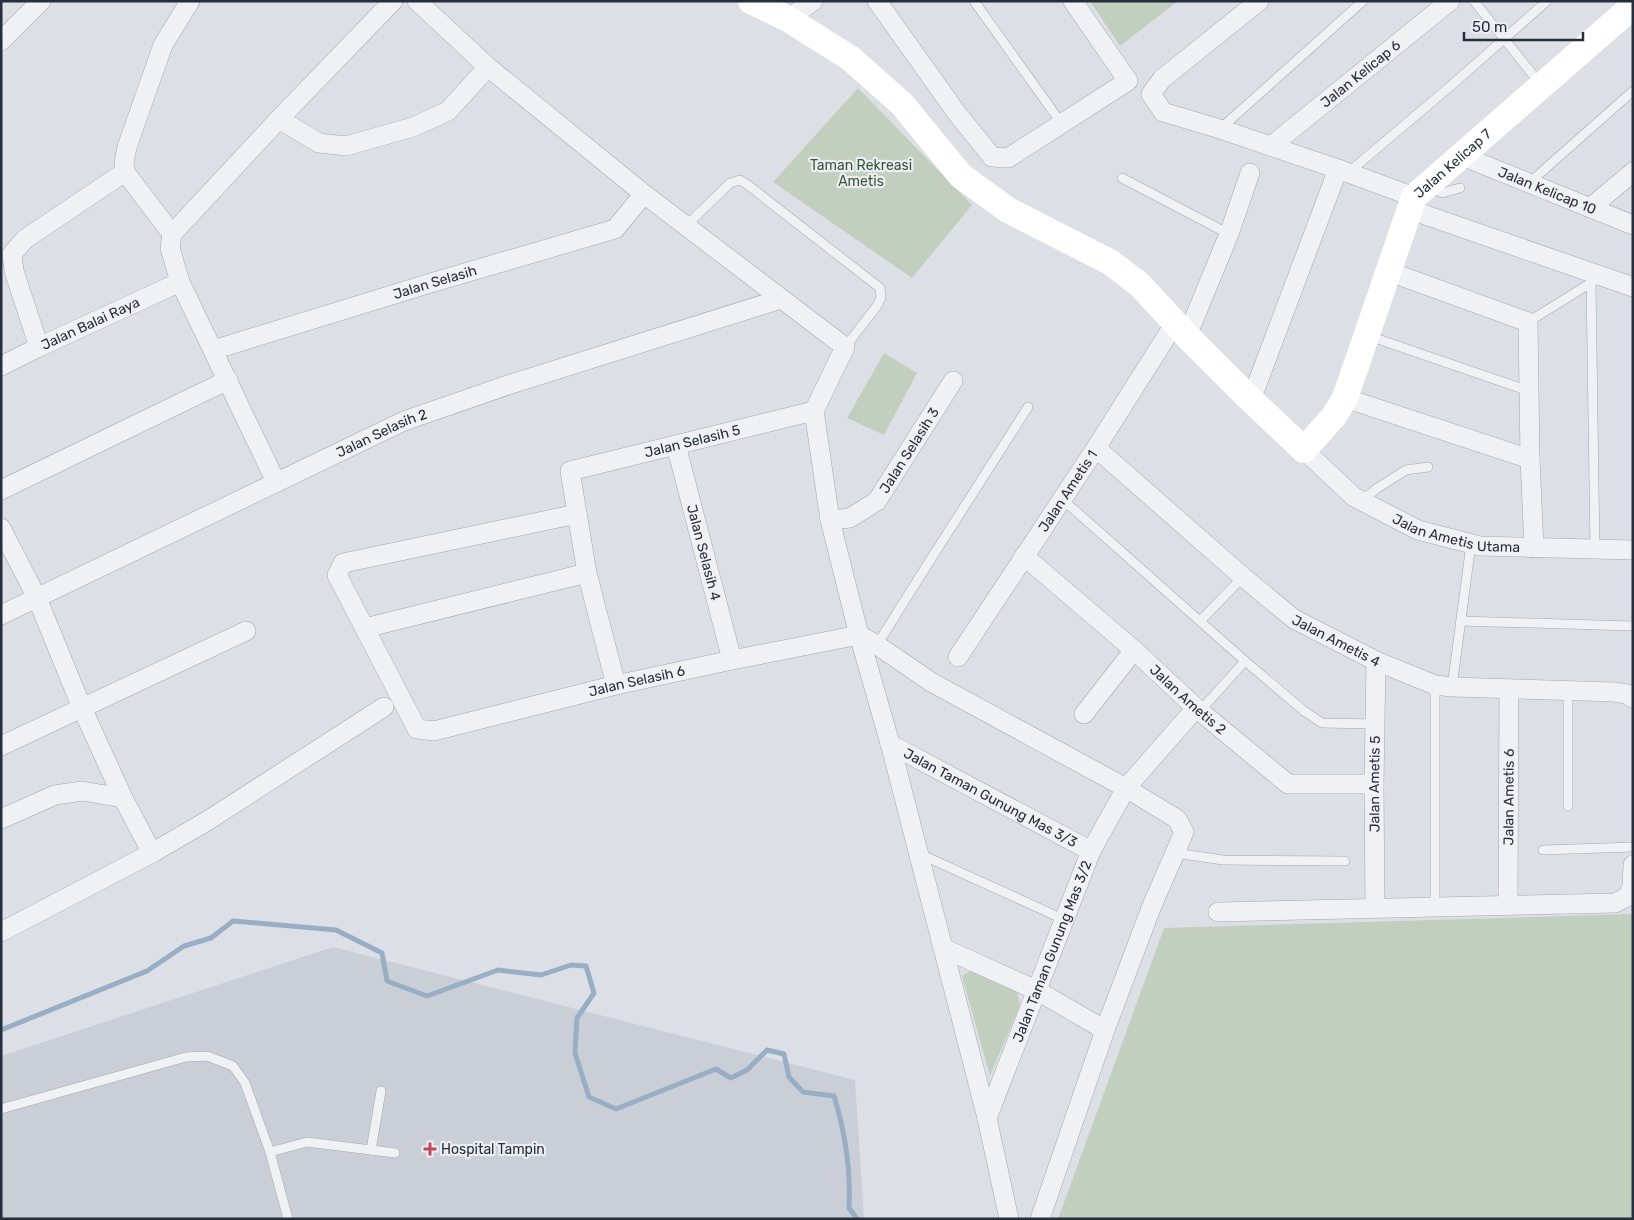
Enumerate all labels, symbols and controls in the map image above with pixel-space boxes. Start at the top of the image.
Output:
scale bar [1464,10,1583,42]
text: 50 m [1472,18,1507,36]
street label: Jalan Kelicap 6 [1317,36,1404,111]
street label: Jalan Kelicap 7 [1410,125,1495,202]
park label: Taman Rekreasi Ametis [810,157,912,190]
street label: Jalan Kelicap 10 [1496,163,1599,218]
street label: Jalan Selasih [391,261,479,303]
street label: Jalan Balai Raya [38,293,142,353]
street label: Jalan Selasih 3 [876,404,943,496]
street label: Jalan Selasih 2 [333,405,429,461]
street label: Jalan Selasih 5 [643,421,742,461]
street label: Jalan Ametis 1 [1035,447,1101,535]
street label: Jalan Selasih 4 [683,503,725,603]
street label: Jalan Ametis Utama [1390,510,1520,556]
street label: Jalan Ametis 4 [1289,611,1383,670]
street label: Jalan Ametis 2 [1146,661,1230,738]
street label: Jalan Selasih 6 [587,662,686,700]
street label: Jalan Ametis 5 [1365,736,1383,832]
street label: Jalan Taman Gunung Mas 3/3 [901,744,1080,851]
street label: Jalan Ametis 6 [1500,749,1517,845]
street label: Jalan Taman Gunung Mas 3/2 [1009,858,1095,1045]
place label: Hospital Tampin [441,1141,545,1158]
marker: Hospital Tampin [423,1142,437,1156]

